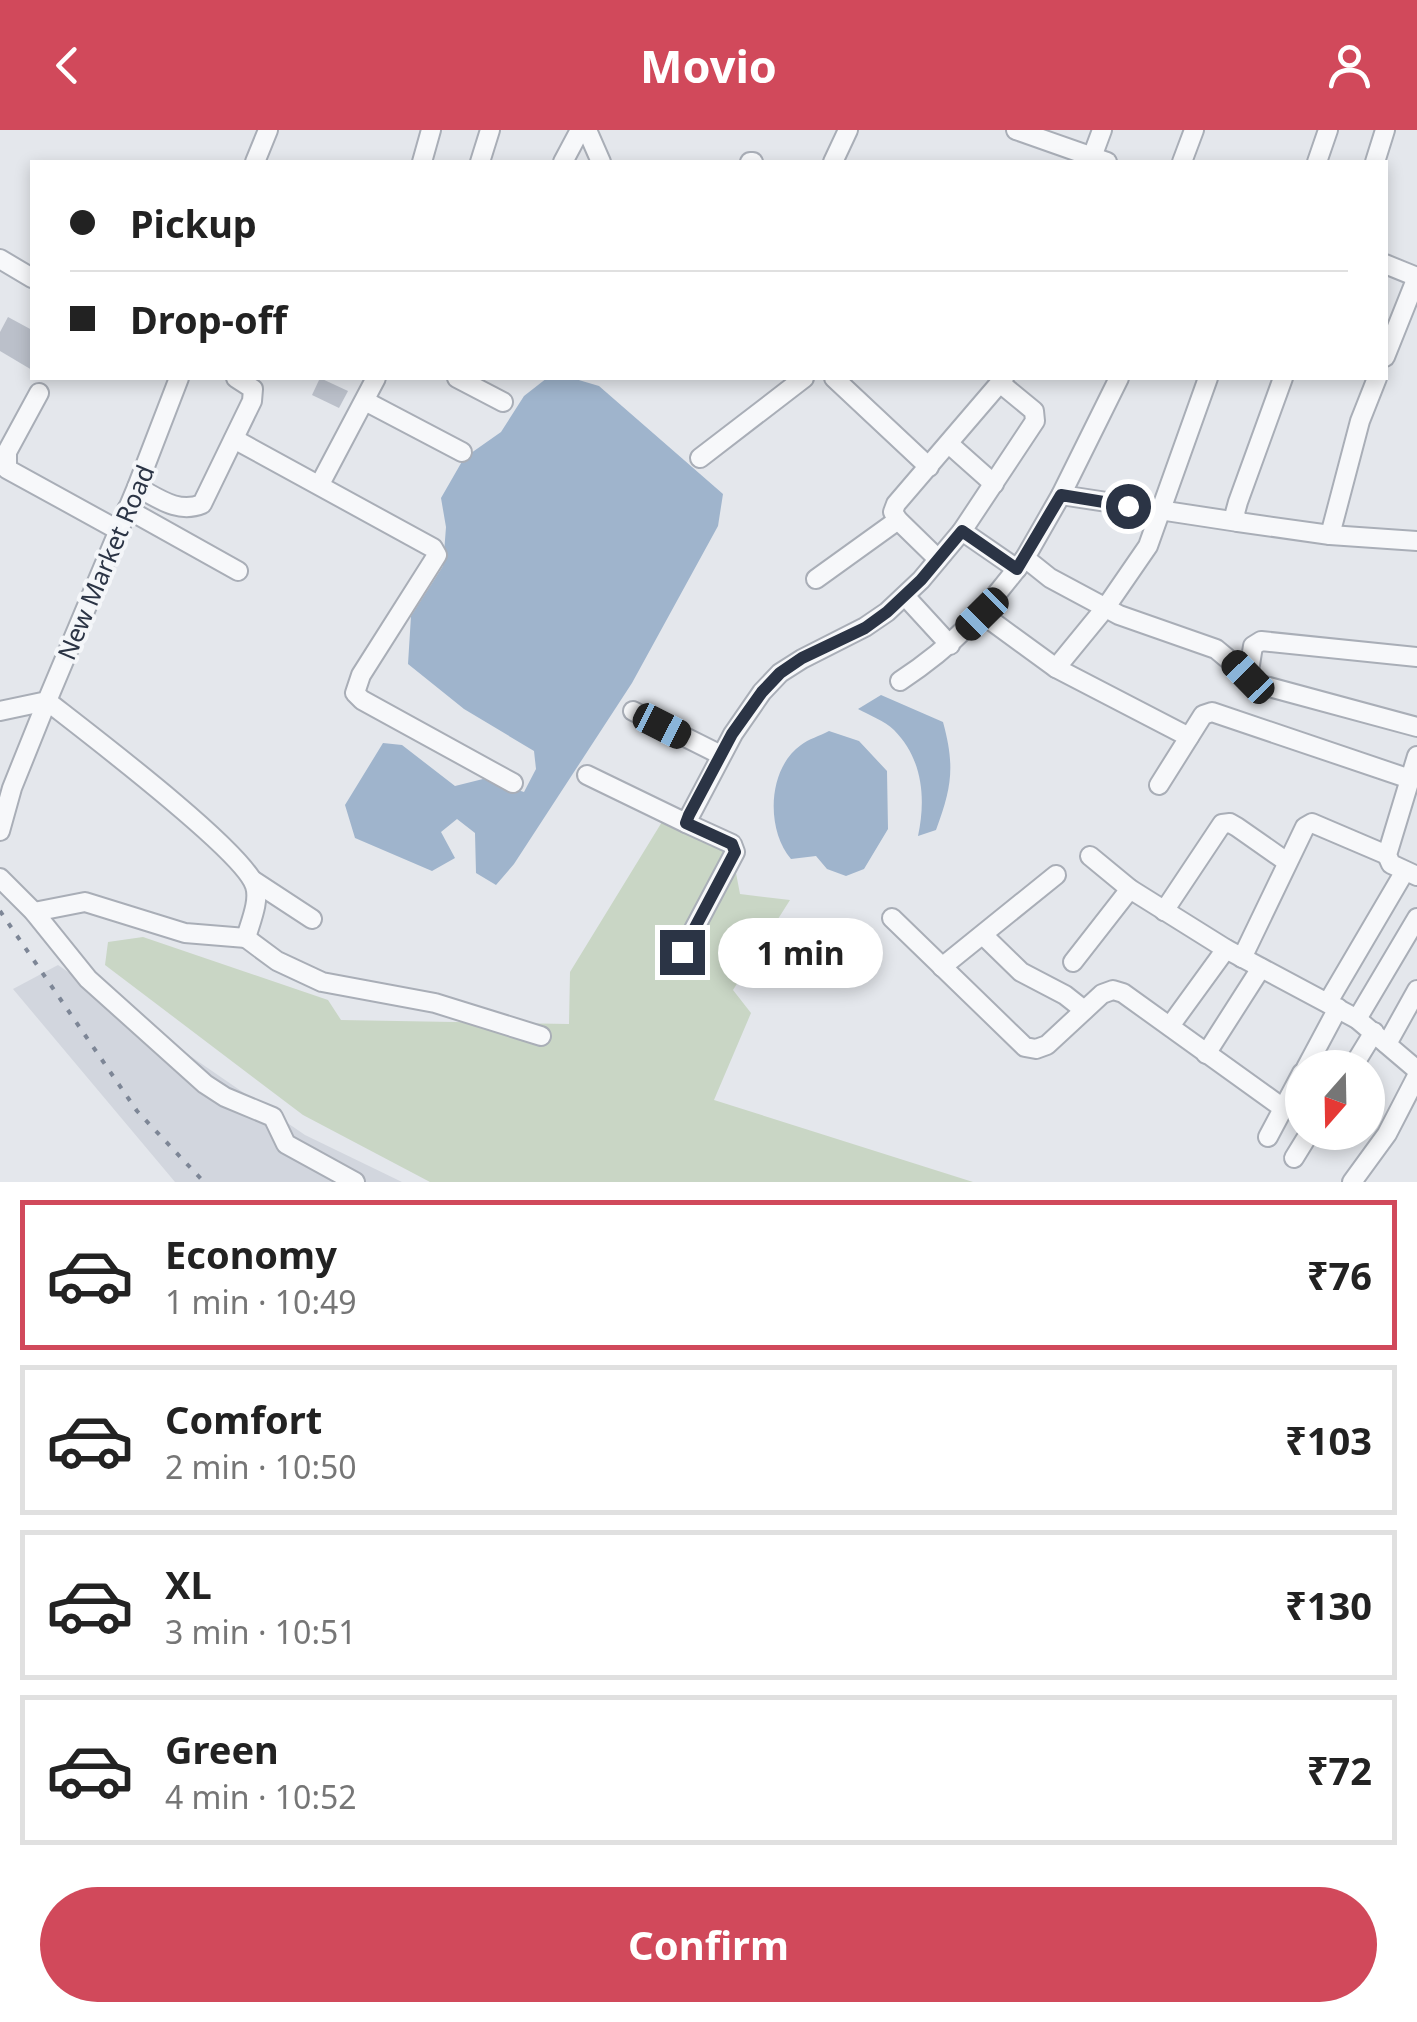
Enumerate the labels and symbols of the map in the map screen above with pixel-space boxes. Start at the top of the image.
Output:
street label: New Market Road [49,459,161,665]
route start [1106,484,1151,529]
car [950,582,1014,646]
car [1216,645,1280,709]
car [628,699,696,753]
callout: 1 min [717,917,882,987]
route end [660,930,705,975]
north arrow [1285,1050,1385,1150]

